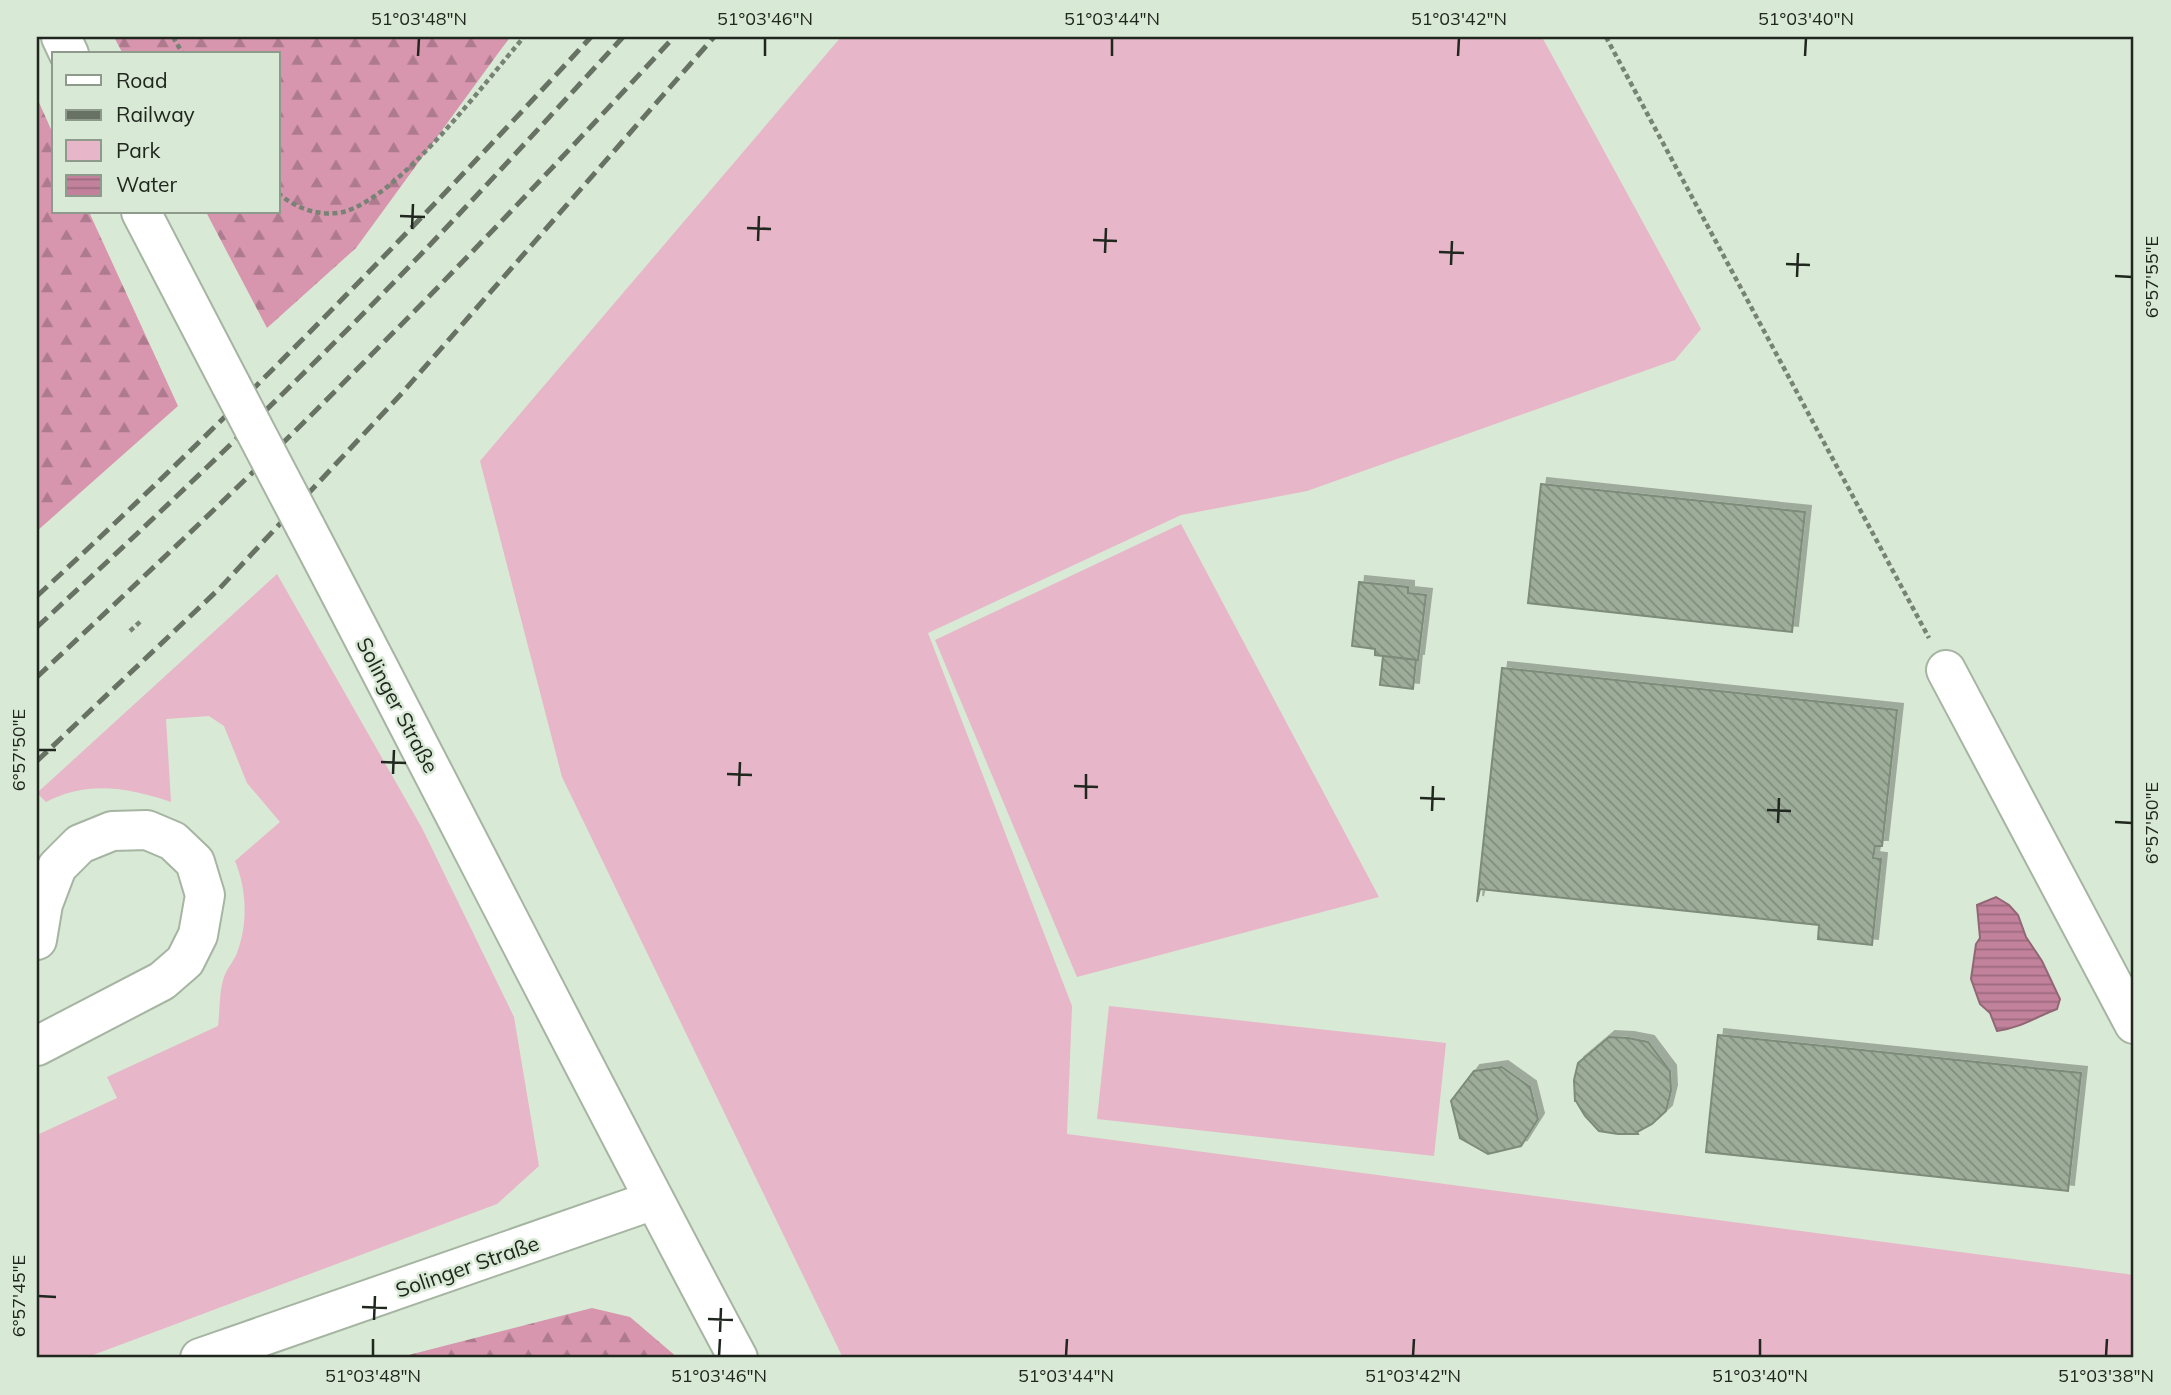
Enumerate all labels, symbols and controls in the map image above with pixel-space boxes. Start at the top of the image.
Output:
text: 51°03'48"N [371,7,467,30]
text: 51°03'46"N [717,7,813,30]
text: 51°03'44"N [1064,7,1160,30]
text: 51°03'42"N [1411,7,1507,30]
text: 51°03'40"N [1758,7,1854,30]
legend [52,52,280,214]
text: Road [116,67,167,93]
text: Railway [116,101,195,127]
text: Park [116,137,160,163]
text: Water [116,171,177,197]
text: 6°57'55"E [2140,236,2163,318]
street label: Solinger Straße [351,633,445,777]
text: 6°57'50"E [7,709,30,791]
text: 6°57'50"E [2140,782,2163,864]
street label: Solinger Straße [392,1229,542,1303]
text: 6°57'45"E [7,1255,30,1337]
text: 51°03'48"N [325,1364,421,1387]
text: 51°03'46"N [671,1364,767,1387]
text: 51°03'44"N [1018,1364,1114,1387]
text: 51°03'42"N [1365,1364,1461,1387]
text: 51°03'40"N [1712,1364,1808,1387]
text: 51°03'38"N [2058,1364,2154,1387]

